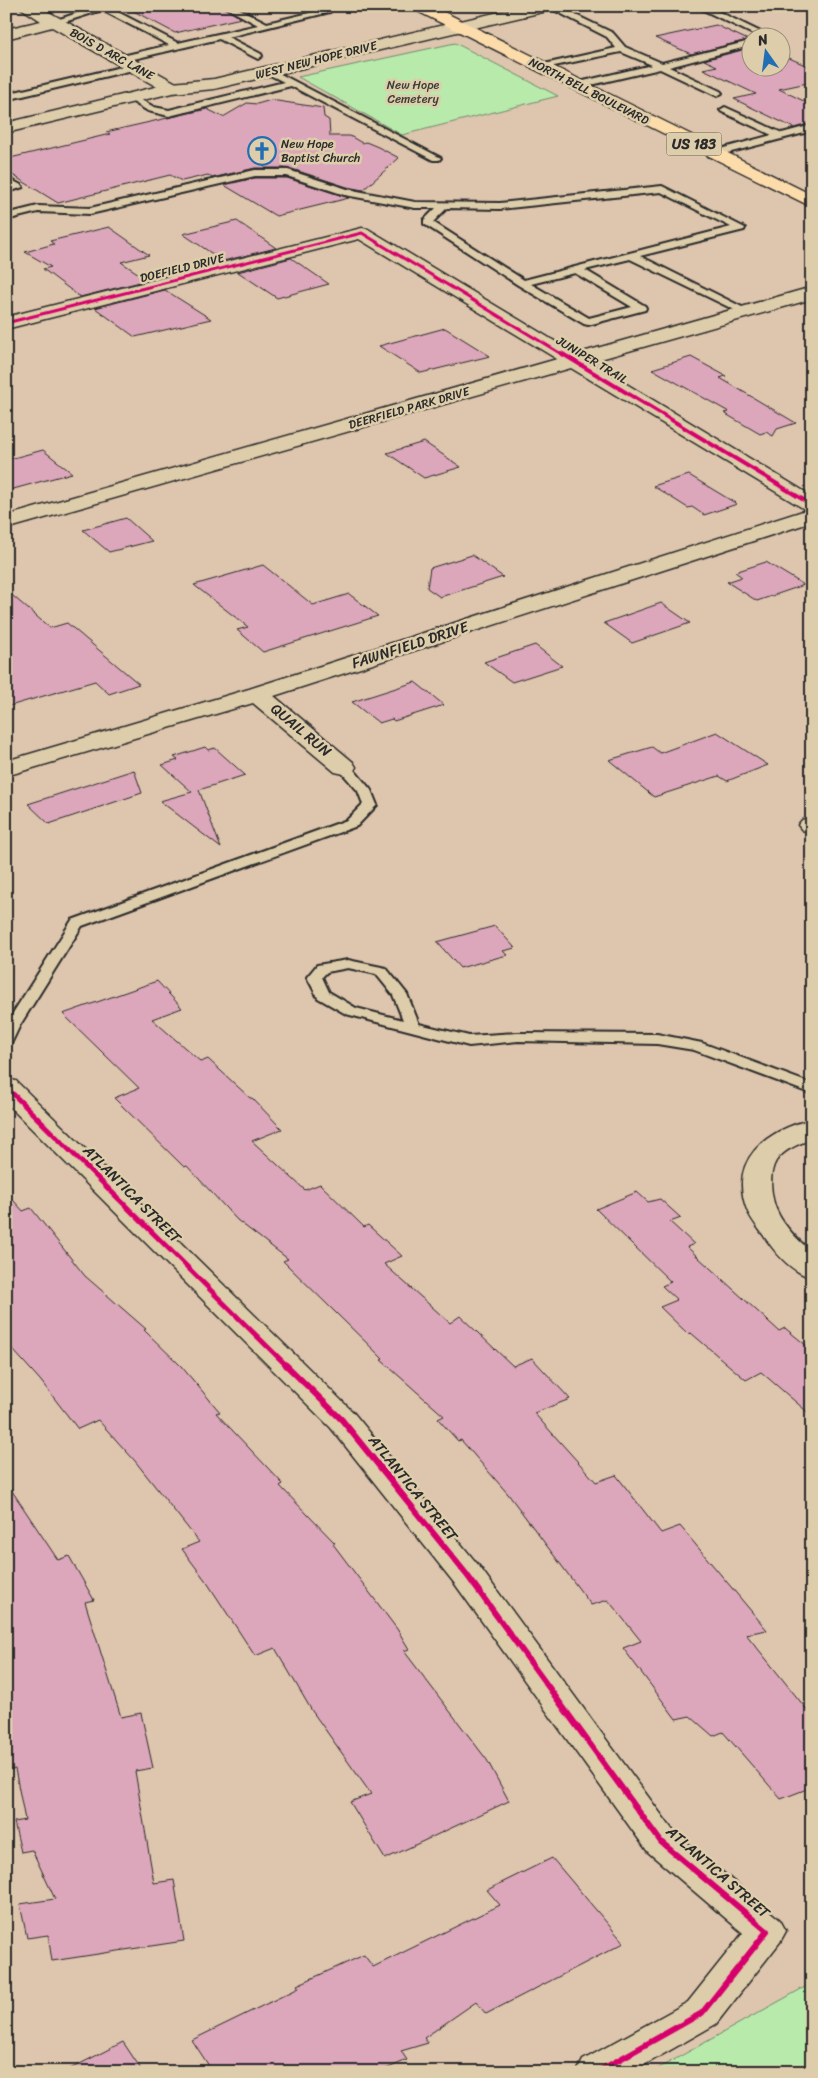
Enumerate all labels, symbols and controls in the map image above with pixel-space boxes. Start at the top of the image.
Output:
street label: BOIS D ARC LANE [66,22,160,87]
text: N [754,26,771,53]
north arrow [740,28,790,78]
street label: WEST NEW HOPE DRIVE [253,34,380,86]
street label: NORTH BELL BOULEVARD [525,51,653,131]
park label: New Hope Cemetery [387,74,440,110]
road number: US 183 [666,132,722,156]
place label: New Hope Baptist Church [281,133,360,169]
church icon: New Hope Baptist Church [247,136,277,166]
street label: DOEFIELD DRIVE [138,247,228,289]
street label: JUNIPER TRAIL [551,329,632,390]
street label: DEERFIELD PARK DRIVE [346,380,473,436]
street label: FAWNFIELD DRIVE [348,613,473,676]
street label: QUAIL RUN [265,696,338,764]
street label: ATLANTICA STREET [76,1138,189,1251]
street label: ATLANTICA STREET [361,1428,465,1548]
street label: ATLANTICA STREET [659,1819,777,1926]

